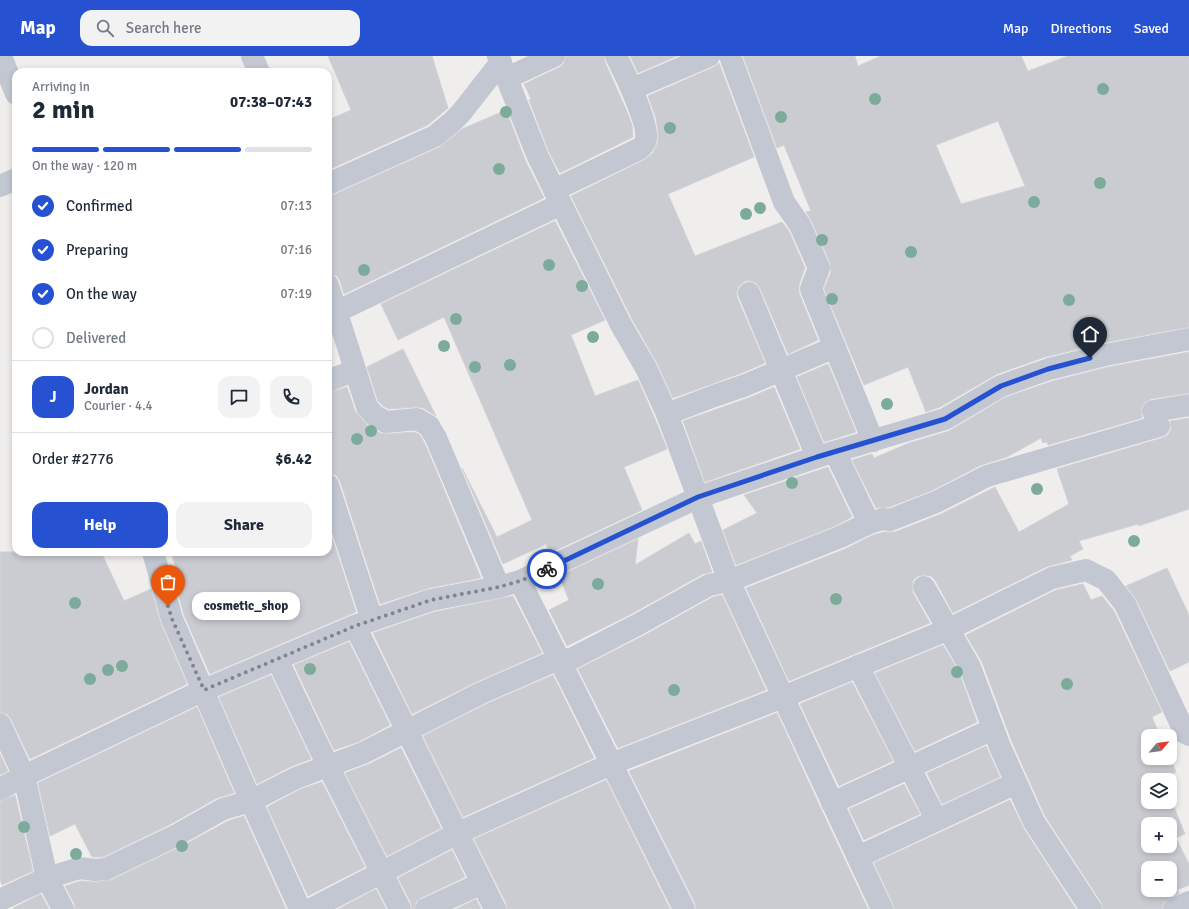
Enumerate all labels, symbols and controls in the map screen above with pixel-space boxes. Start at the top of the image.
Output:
search box [80,10,360,46]
text: Map [20,16,56,40]
icon: search [94,17,116,39]
text: Search here [126,19,201,37]
text: Map [1003,20,1029,37]
text: Directions [1051,20,1112,37]
text: Saved [1134,20,1169,37]
text: Arriving in [32,79,90,95]
text: 07:38–07:43 [230,93,312,111]
text: 2 min [32,94,95,126]
text: On the way · 120 m [32,158,137,174]
icon: check [32,195,54,217]
text: Confirmed [66,197,133,215]
text: 07:13 [280,198,312,214]
icon: check [32,239,54,261]
text: Preparing [66,241,129,259]
text: 07:16 [280,242,312,258]
icon: check [32,283,54,305]
text: On the way [66,285,137,303]
text: 07:19 [280,286,312,302]
pin [1073,317,1107,358]
icon: home [1079,323,1101,345]
text: Delivered [66,329,126,347]
button: chat [218,376,260,418]
button: phone [270,376,312,418]
text: Jordan [84,380,129,398]
text: J [49,388,57,406]
text: Courier · 4.4 [84,398,153,414]
text: Order #2776 [32,450,114,468]
text: $6.42 [275,450,312,468]
button: Help [32,502,168,548]
button: Share [176,502,312,548]
courier [527,549,567,589]
icon: bike [536,558,558,580]
pin [151,565,185,606]
icon: bag [157,571,179,593]
callout: cosmetic_shop [192,592,300,620]
text: cosmetic_shop [204,598,288,614]
north arrow [1141,729,1177,765]
map controls [1141,729,1177,897]
button: layers [1141,773,1177,809]
button: + [1141,817,1177,853]
button: − [1141,861,1177,897]

